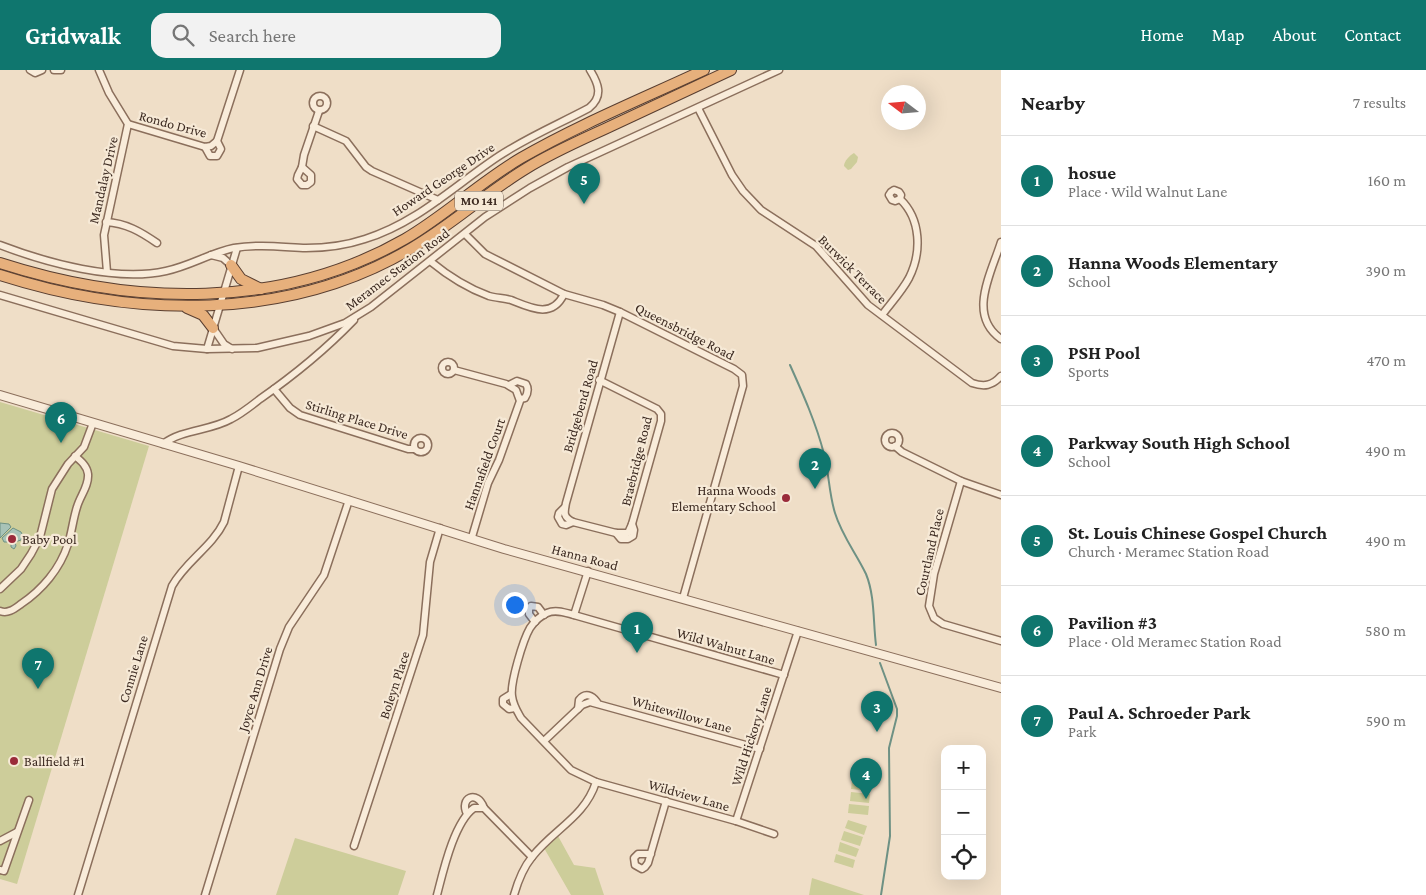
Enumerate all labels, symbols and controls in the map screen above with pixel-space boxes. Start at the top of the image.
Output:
search box [151,13,501,58]
icon: search [169,21,197,49]
text: Gridwalk [25,22,121,49]
text: Search here [209,25,296,46]
text: Home [1141,25,1184,45]
text: Map [1212,25,1244,45]
text: About [1272,25,1316,45]
text: Contact [1344,25,1401,45]
north arrow [881,85,926,130]
text: Nearby [1021,91,1085,115]
text: 7 results [1353,94,1406,111]
street label: Rondo Drive [137,107,209,141]
street label: Mandalay Drive [85,135,121,225]
street label: Howard George Drive [389,139,497,219]
text: hosue [1068,162,1116,183]
pin: 5 [568,163,600,204]
text: 1 [1034,172,1040,189]
text: 160 m [1368,172,1406,189]
text: Place · Wild Walnut Lane [1068,183,1227,200]
road number: MO 141 [455,192,503,210]
street label: Meramec Station Road [342,224,453,313]
street label: Burwick Terrace [815,231,891,307]
text: Hanna Woods Elementary [1068,252,1278,273]
text: 2 [1033,262,1041,279]
text: 390 m [1365,262,1406,279]
text: School [1068,273,1111,290]
street label: Queensbridge Road [633,299,738,363]
text: PSH Pool [1068,342,1140,363]
text: 3 [1033,352,1041,369]
text: 470 m [1366,352,1406,369]
street label: Bridgebend Road [559,357,601,454]
text: Sports [1068,363,1109,380]
street label: Stirling Place Drive [304,396,410,442]
pin: 6 [45,402,77,443]
street label: Braebridge Road [617,414,655,508]
street label: Hannafield Court [460,416,508,512]
text: Parkway South High School [1068,432,1290,453]
text: 4 [1033,442,1041,459]
text: 490 m [1365,442,1406,459]
pin: 2 [799,448,831,489]
text: School [1068,453,1111,470]
place label: Hanna Woods Elementary School [671,482,776,514]
marker: Hanna Woods Elementary School [780,492,792,504]
street label: Courtland Place [911,507,947,597]
text: St. Louis Chinese Gospel Church [1068,522,1327,543]
place label: Baby Pool [22,531,77,547]
text: 5 [1033,532,1041,549]
text: 490 m [1365,532,1406,549]
marker: Baby Pool [6,533,18,545]
street label: Hanna Road [550,540,621,574]
text: Church · Meramec Station Road [1068,543,1269,560]
your location [502,592,528,618]
pin: 1 [621,612,653,653]
text: Pavilion #3 [1068,612,1157,633]
text: 6 [1033,622,1041,639]
text: 580 m [1365,622,1406,639]
street label: Wild Walnut Lane [675,624,777,668]
street label: Connie Lane [115,633,151,705]
text: Place · Old Meramec Station Road [1068,633,1282,650]
street label: Joyce Ann Drive [234,645,276,735]
pin: 7 [22,648,54,689]
street label: Boleyn Place [376,649,412,721]
street label: Wild Hickory Lane [727,684,775,788]
pin: 3 [861,691,893,732]
street label: Whitewillow Lane [630,692,734,736]
text: Paul A. Schroeder Park [1068,702,1250,723]
text: 7 [1033,712,1041,729]
text: 590 m [1366,712,1406,729]
text: Park [1068,723,1096,740]
map controls [941,745,986,880]
button: + [941,745,986,790]
place label: Ballfield #1 [24,753,85,769]
marker: Ballfield #1 [8,755,20,767]
pin: 4 [850,758,882,799]
street label: Wildview Lane [647,776,731,814]
button: − [941,790,986,835]
button: locate [941,835,986,880]

